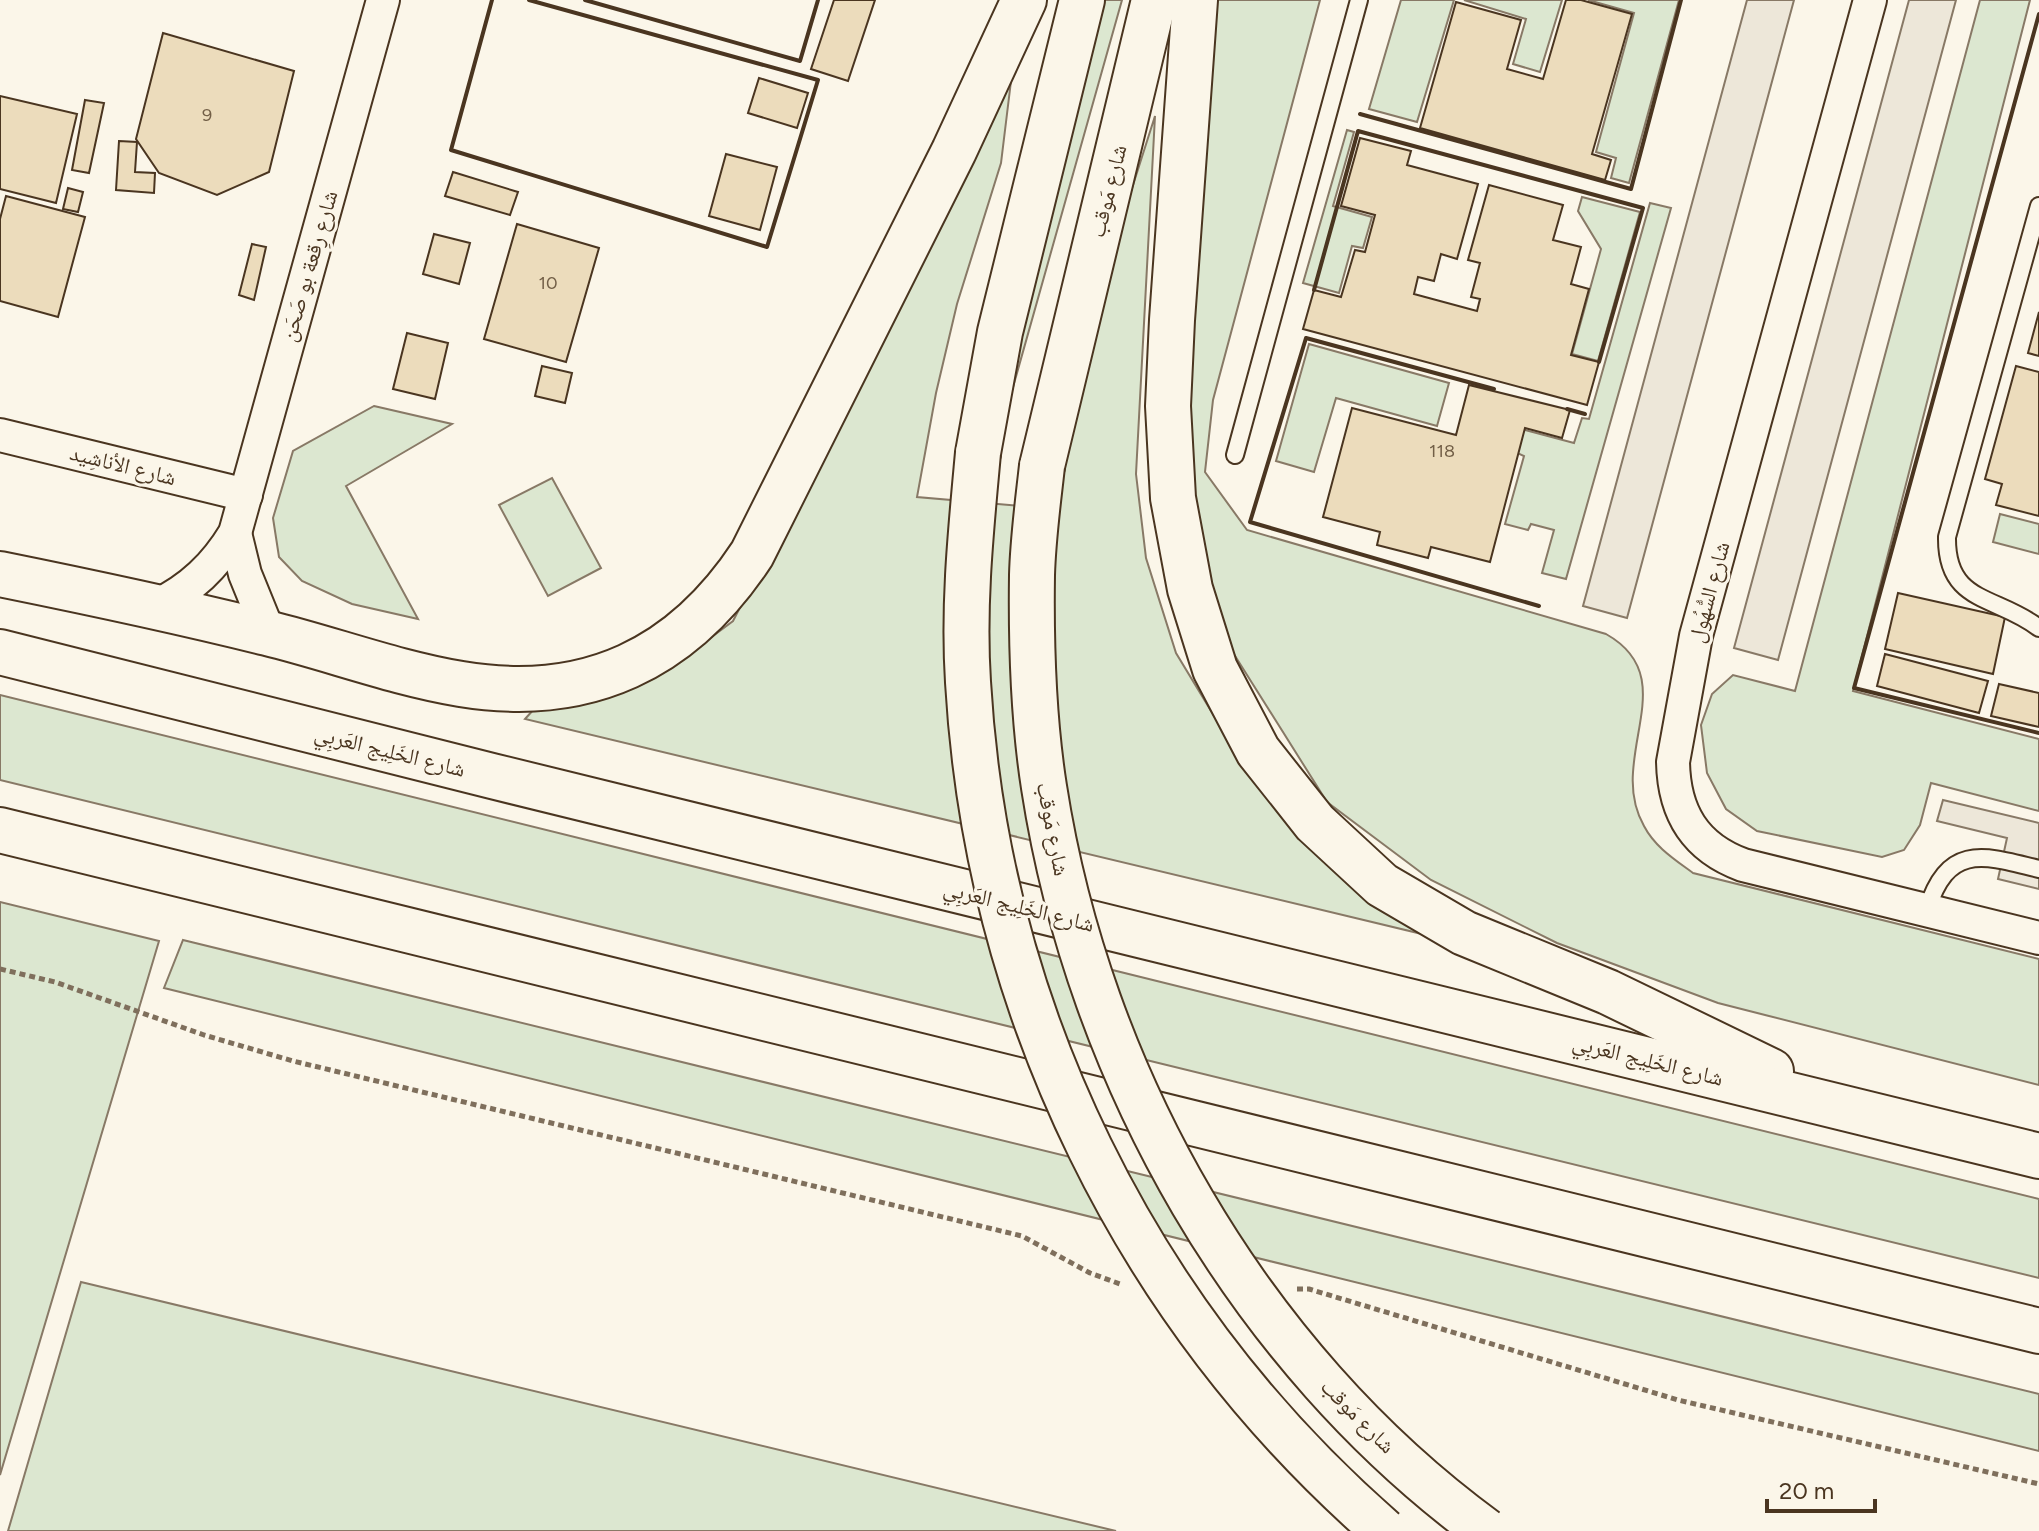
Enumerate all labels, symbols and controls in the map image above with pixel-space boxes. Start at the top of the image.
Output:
house number: 9 [202,104,212,126]
street label: شارع مَوقب [1083,142,1133,240]
street label: شارع رِقعة بو صَحَن [275,187,346,346]
house number: 10 [539,272,557,294]
street label: شارع الأناشِيد [67,439,179,491]
house number: 118 [1429,440,1455,462]
street label: شارع السُّهُول [1683,539,1735,645]
street label: شارع الخَلِيج العَربِي [311,719,468,786]
street label: شارع مَوقب [1031,780,1075,878]
street label: شارع الخَلِيج العَربِي [940,874,1097,941]
street label: شارع الخَلِيج العَربِي [1569,1028,1726,1095]
street label: شارع مَوقب [1315,1373,1401,1459]
scale bar [1767,1463,1875,1513]
text: 20 m [1779,1476,1834,1505]

